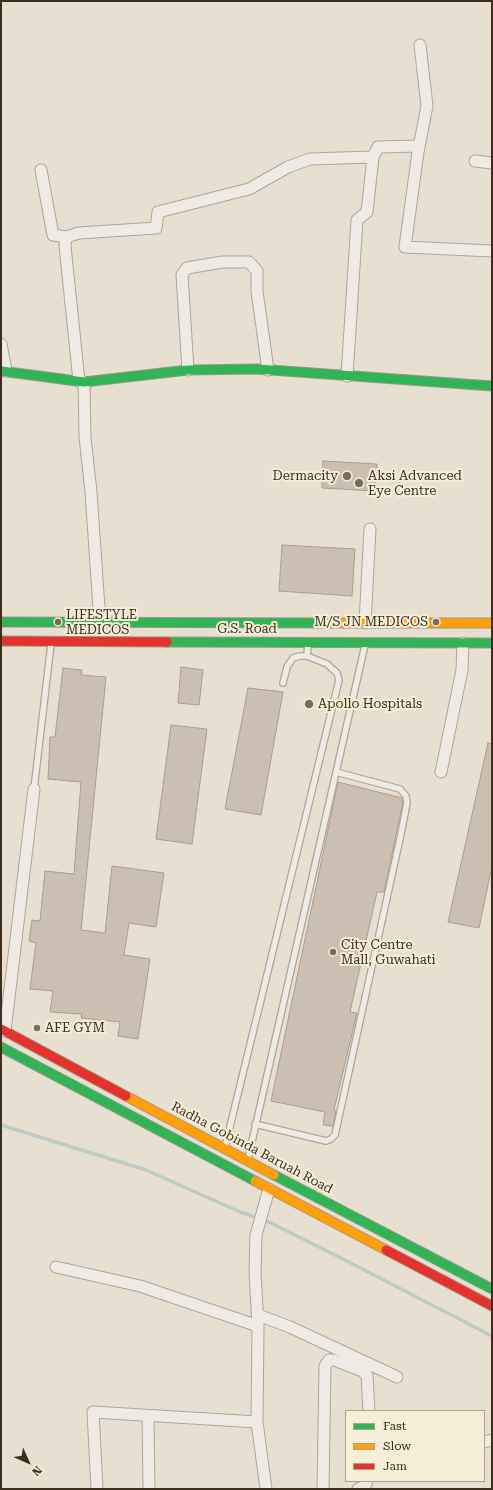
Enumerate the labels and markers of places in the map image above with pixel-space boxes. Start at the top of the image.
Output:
place label: Dermacity [273,468,338,484]
place label: Aksi Advanced Eye Centre [368,468,462,499]
marker: Dermacity [341,470,353,482]
marker: Aksi Advanced Eye Centre [353,477,365,489]
place label: LIFESTYLE MEDICOS [66,607,137,638]
place label: M/S JN MEDICOS [314,614,428,630]
marker: LIFESTYLE MEDICOS [53,617,63,627]
marker: M/S JN MEDICOS [431,617,441,627]
place label: Apollo Hospitals [318,696,422,712]
marker: Apollo Hospitals [303,698,315,710]
place label: City Centre Mall, Guwahati [341,937,436,968]
marker: City Centre Mall, Guwahati [328,947,338,957]
place label: AFE GYM [45,1020,105,1036]
marker: AFE GYM [32,1023,42,1033]

